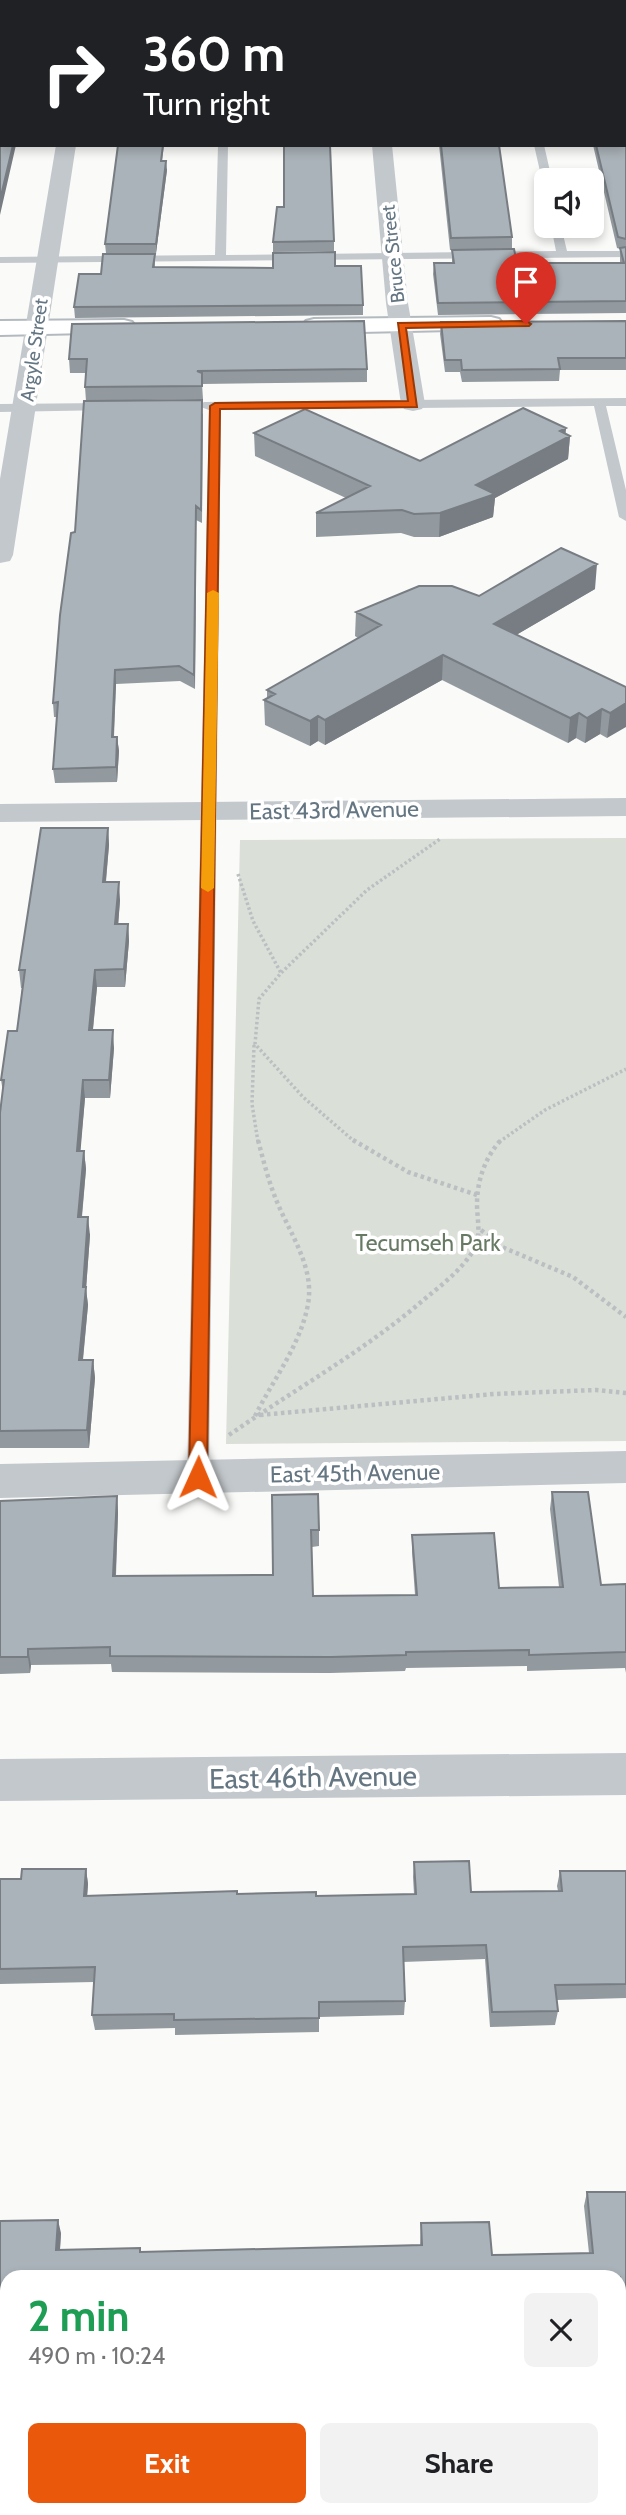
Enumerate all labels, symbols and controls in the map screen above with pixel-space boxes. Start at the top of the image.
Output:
text: 360 m [143,24,285,83]
icon: right [28,28,119,119]
text: Turn right [143,84,270,123]
map controls [534,168,604,238]
button: sound [534,168,604,238]
street label: Bruce Street [376,203,410,304]
pin [496,252,556,324]
icon: arrive [507,263,545,301]
street label: Argyle Street [15,296,53,403]
street label: East 43rd Avenue [249,795,419,825]
park label: Tecumseh Park [355,1229,501,1257]
position arrow [161,1440,235,1514]
street label: East 45th Avenue [270,1458,441,1488]
street label: East 46th Avenue [209,1758,417,1796]
text: 2 min [28,2290,129,2342]
button: close [524,2293,598,2367]
text: 490 m · 10:24 [28,2342,165,2370]
button: Exit [28,2423,306,2503]
button: Share [320,2423,598,2503]

